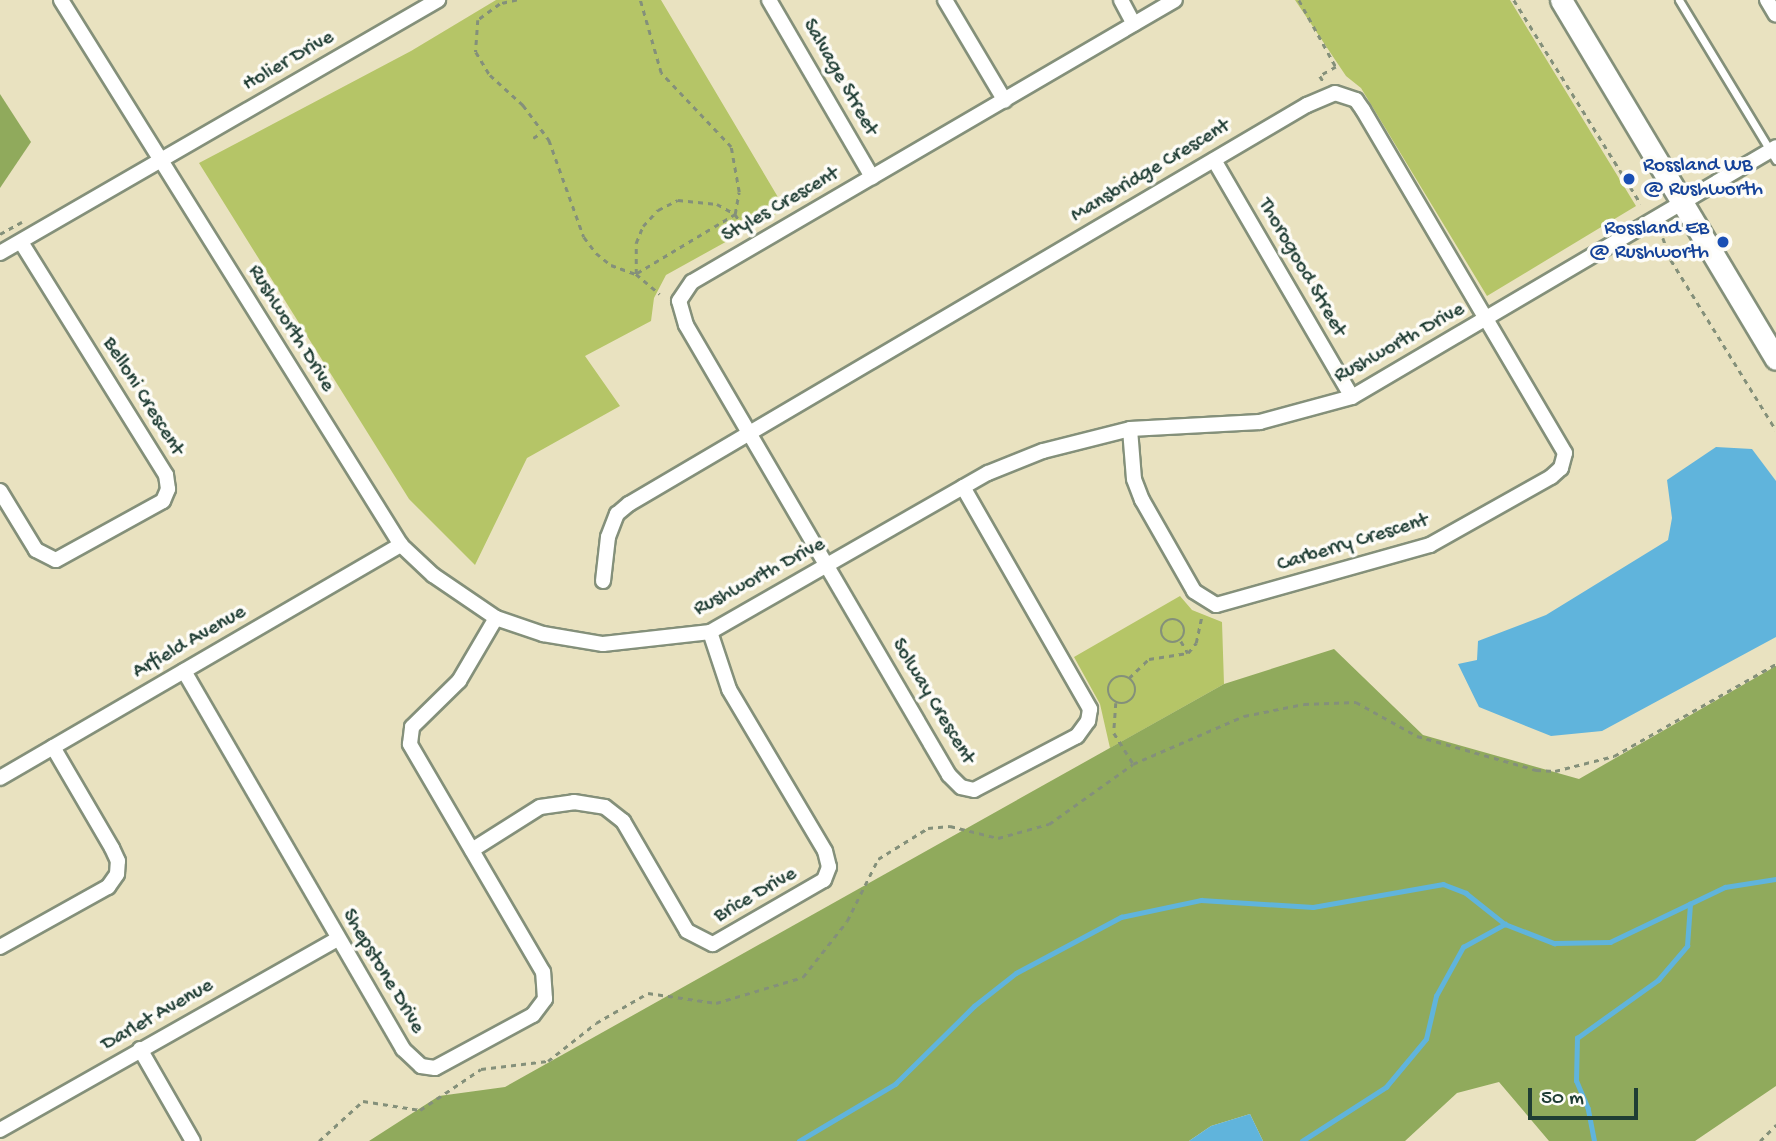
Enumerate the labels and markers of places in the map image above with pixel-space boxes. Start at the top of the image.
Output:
place label: Rossland WB @ Rushworth [1643,154,1763,204]
marker: Rossland WB @ Rushworth [1621,171,1637,187]
place label: Rossland EB @ Rushworth [1589,217,1709,267]
marker: Rossland EB @ Rushworth [1715,234,1731,250]

